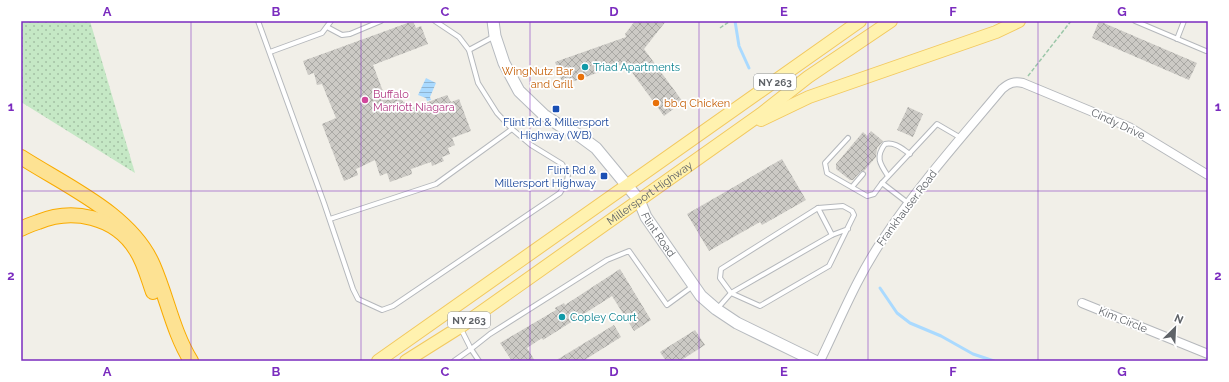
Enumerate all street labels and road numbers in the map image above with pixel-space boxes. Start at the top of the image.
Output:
road number: NY 263 [754,74,796,90]
street label: Cindy Drive [1089,106,1147,142]
street label: Millersport Highway [604,158,695,228]
street label: Frankhauser Road [874,167,940,249]
street label: Flint Road [638,211,678,259]
street label: Kim Circle [1097,304,1150,336]
road number: NY 263 [448,312,490,328]

